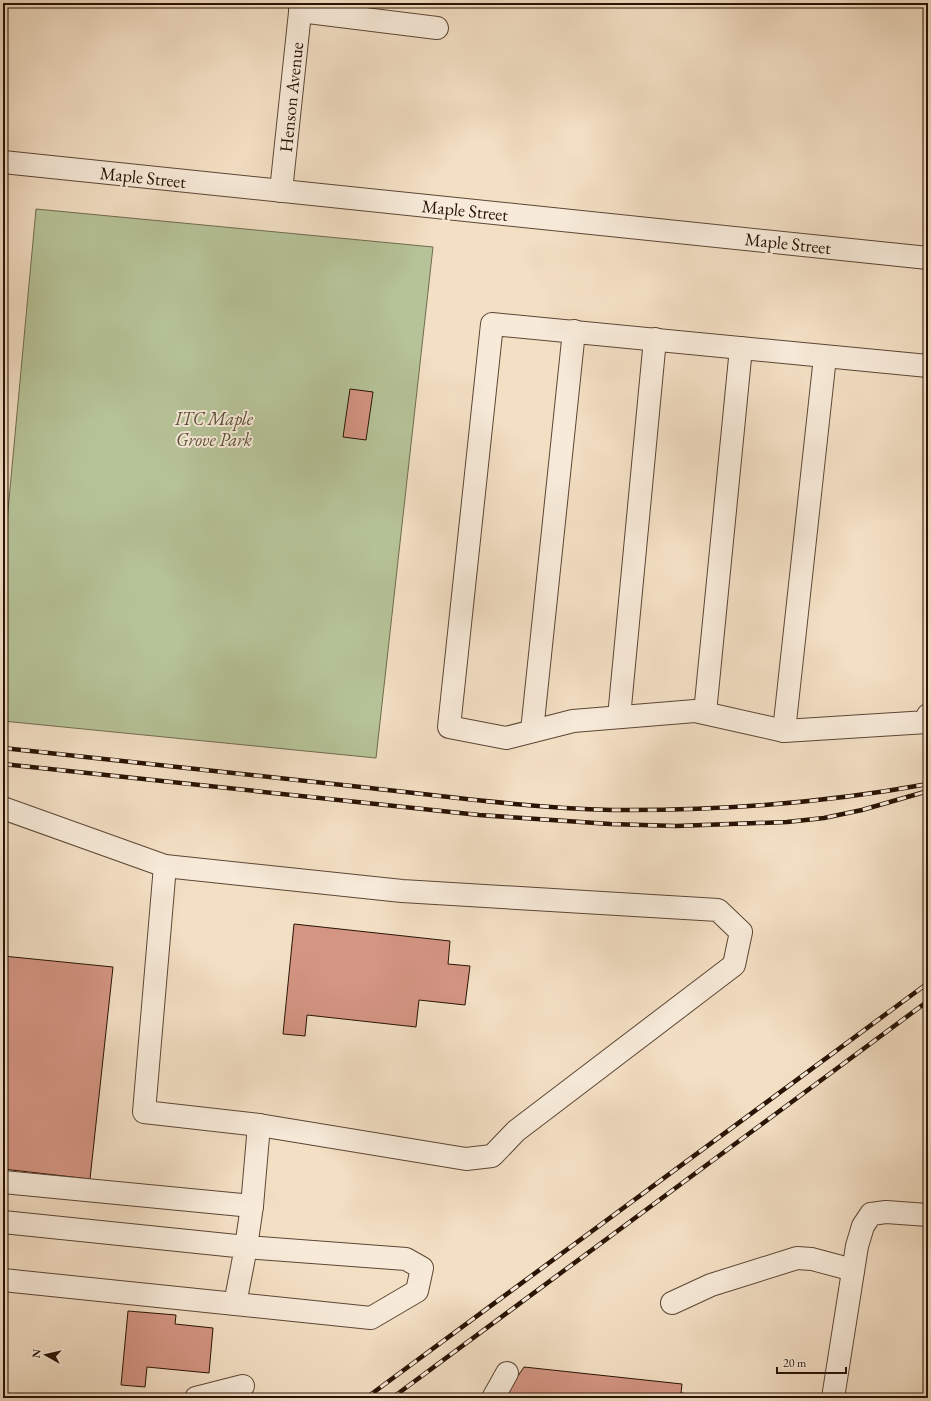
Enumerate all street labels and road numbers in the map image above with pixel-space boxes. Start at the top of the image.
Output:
street label: Henson Avenue [274,41,308,153]
street label: Maple Street [99,161,188,193]
street label: Maple Street [421,194,510,226]
street label: Maple Street [744,227,833,259]

